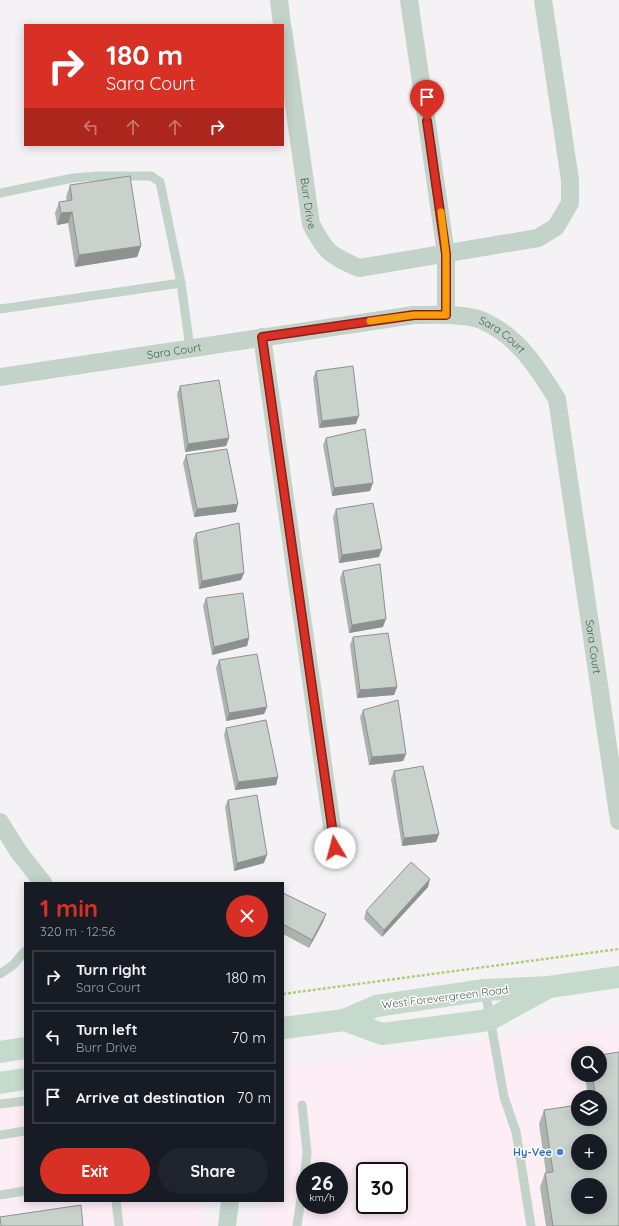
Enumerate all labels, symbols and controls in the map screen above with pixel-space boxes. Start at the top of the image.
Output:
text: 180 m [106,37,183,72]
icon: right [40,40,92,92]
text: Sara Court [106,72,195,95]
pin [410,80,444,121]
icon: arrive [416,86,438,108]
icon: left [80,116,102,138]
icon: ahead [122,116,144,138]
icon: ahead [164,116,186,138]
icon: right [206,116,228,138]
street label: Burr Drive [297,177,319,232]
street label: Sara Court [477,313,529,356]
street label: Sara Court [146,340,202,362]
street label: Sara Court [582,619,604,675]
position arrow [314,827,356,869]
text: 1 min [40,893,98,923]
button: close [226,895,268,937]
text: 320 m · 12:56 [40,923,115,939]
text: Turn right [76,960,147,979]
icon: right [42,966,64,988]
text: 180 m [226,968,266,987]
text: Sara Court [76,979,141,995]
street label: West Forevergreen Road [381,982,509,1012]
text: Turn left [76,1020,138,1039]
icon: left [42,1026,64,1048]
text: 70 m [232,1028,266,1047]
text: Burr Drive [76,1039,137,1055]
map controls [571,1046,607,1214]
button: search [571,1046,607,1082]
icon: arrive [42,1086,64,1108]
text: Arrive at destination [76,1088,225,1107]
text: 70 m [237,1088,271,1107]
button: layers [571,1090,607,1126]
button: + [571,1134,607,1170]
place label: Hy-Vee [513,1145,552,1159]
marker: Hy-Vee [555,1147,565,1157]
button: Exit [40,1148,150,1194]
button: Share [158,1148,268,1194]
speed limit sign: 30 [356,1162,408,1214]
text: 26 [311,1170,333,1195]
button: − [571,1178,607,1214]
text: km/h [309,1191,335,1204]

